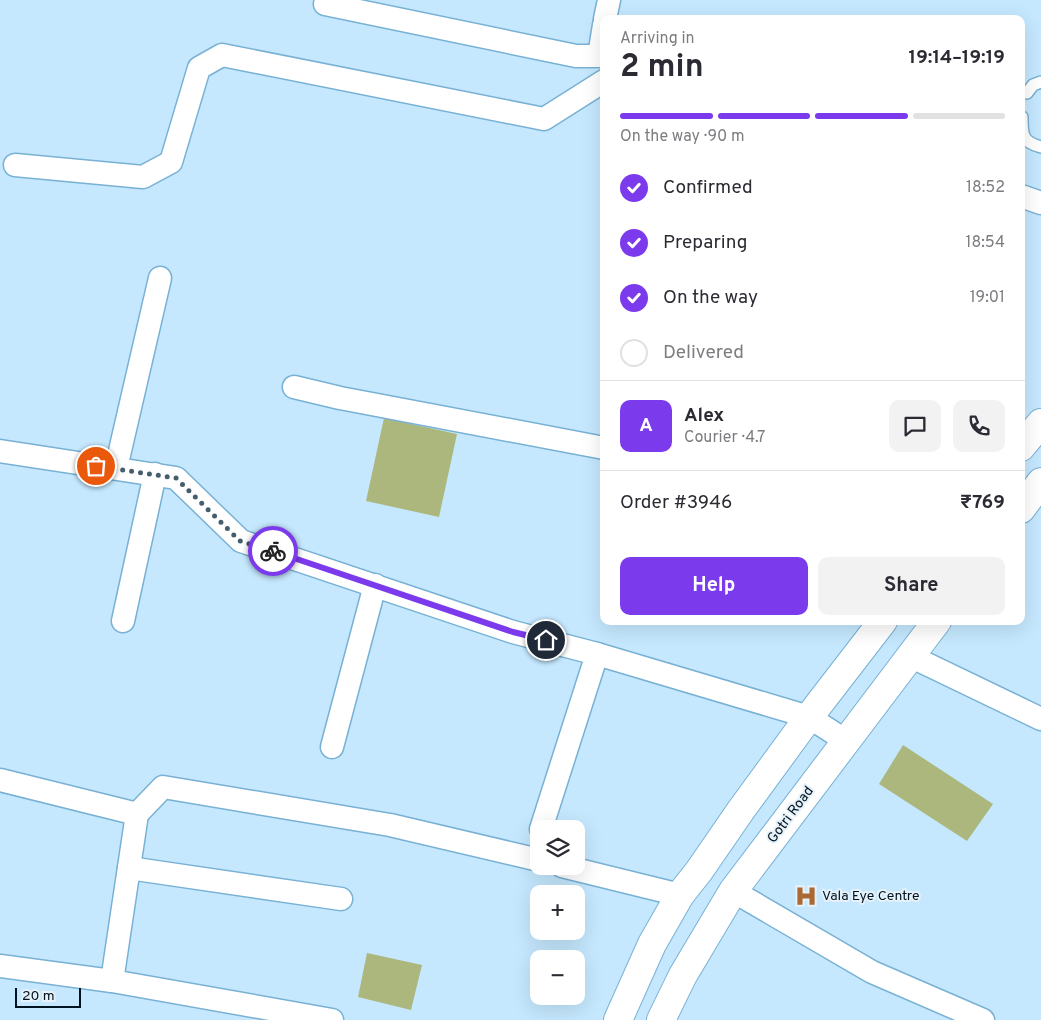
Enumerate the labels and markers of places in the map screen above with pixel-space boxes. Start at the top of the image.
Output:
pin [75,445,117,487]
pin [525,619,567,661]
hospital icon: Vala Eye Centre [793,883,819,909]
place label: Vala Eye Centre [822,888,919,905]

